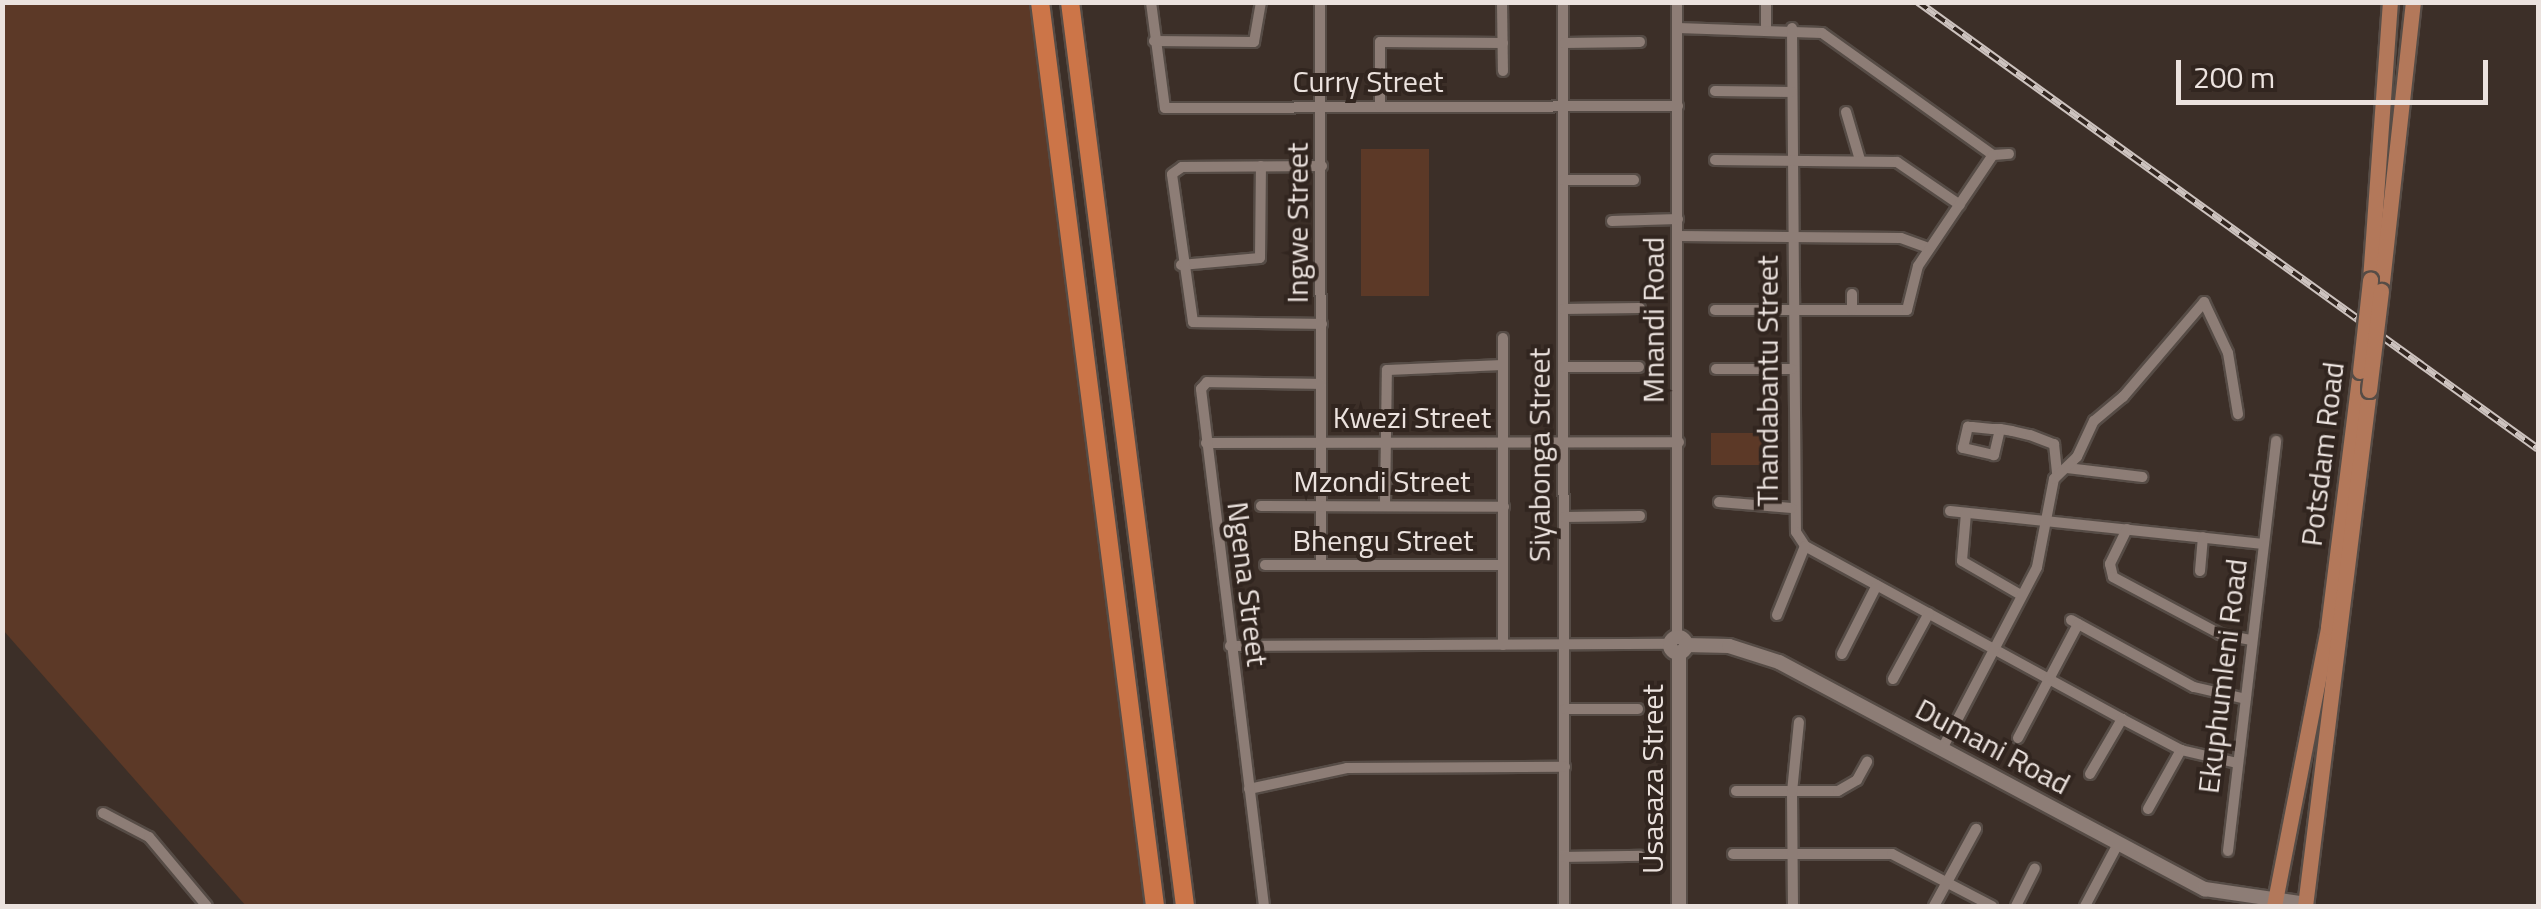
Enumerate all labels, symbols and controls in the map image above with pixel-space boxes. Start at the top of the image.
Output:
scale bar [2181,40,2494,102]
text: 200 m [2193,54,2275,100]
street label: Curry Street [1292,63,1444,99]
street label: Ingwe Street [1279,143,1315,303]
street label: Mnandi Road [1635,237,1671,403]
street label: Thandabantu Street [1749,255,1785,507]
street label: Siyabonga Street [1521,348,1557,562]
street label: Potsdam Road [2293,360,2351,548]
street label: Kwezi Street [1333,399,1491,435]
street label: Mzondi Street [1293,463,1471,499]
street label: Ngena Street [1220,500,1276,668]
street label: Bhengu Street [1292,522,1474,558]
street label: Ekuphumleni Road [2190,557,2254,795]
street label: Usasaza Street [1634,684,1670,874]
street label: Dumani Road [1910,690,2076,802]

